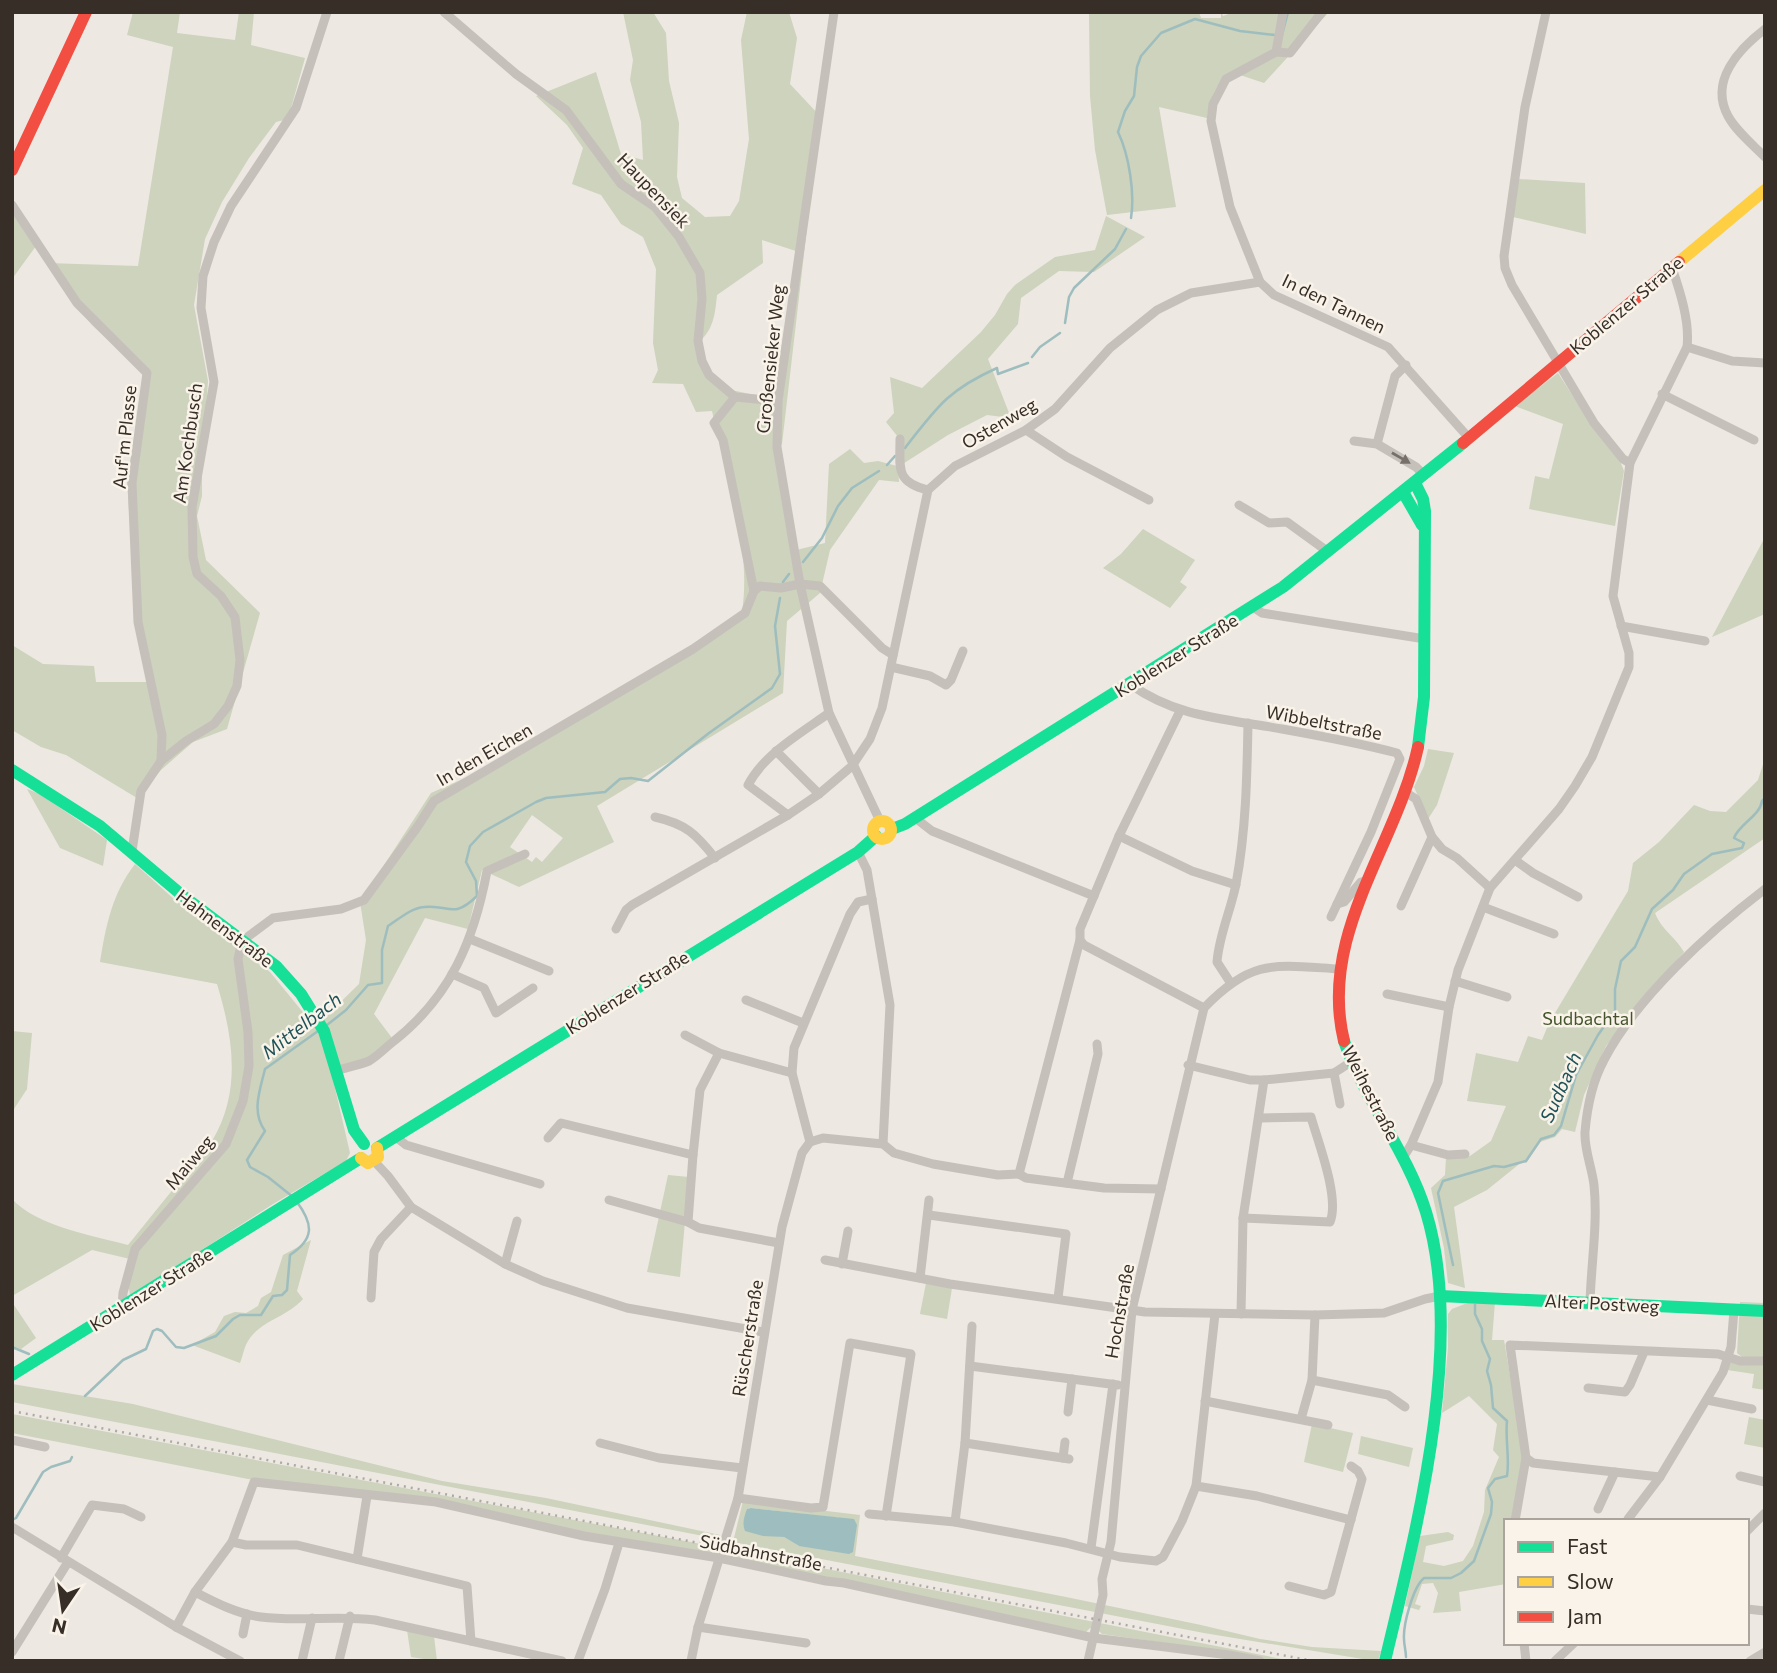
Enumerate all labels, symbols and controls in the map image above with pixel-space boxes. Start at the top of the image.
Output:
street label: Haupensiek [613,148,695,232]
street label: Koblenzer Straße [1565,251,1687,359]
street label: In den Tannen [1279,269,1389,337]
street label: Großensieker Weg [751,283,789,435]
street label: Am Kochbusch [168,382,206,504]
street label: Auf'm Plasse [108,384,140,490]
street label: Ostenweg [958,393,1041,453]
one-way arrow [1392,452,1411,464]
street label: Koblenzer Straße [1110,608,1242,702]
street label: Wibbeltstraße [1264,700,1384,744]
street label: In den Eichen [432,718,536,790]
street label: Hahnenstraße [172,884,278,972]
street label: Koblenzer Straße [561,945,693,1039]
water label: Mittelbach [257,987,346,1063]
park label: Sudbachtal [1542,1007,1634,1029]
street label: Weihestraße [1338,1042,1404,1144]
water label: Sudbach [1534,1048,1586,1126]
street label: Maiweg [160,1130,218,1194]
street label: Koblenzer Straße [85,1242,217,1336]
street label: Hochstraße [1100,1262,1138,1360]
street label: Rüscherstraße [727,1278,767,1398]
street label: Alter Postweg [1544,1289,1660,1317]
legend [1504,1519,1749,1645]
street label: Südbahnstraße [698,1529,824,1575]
text: Fast [1567,1533,1608,1558]
text: Slow [1567,1568,1614,1593]
north arrow [28,1575,98,1645]
text: Jam [1567,1603,1602,1628]
text: N [50,1614,69,1640]

